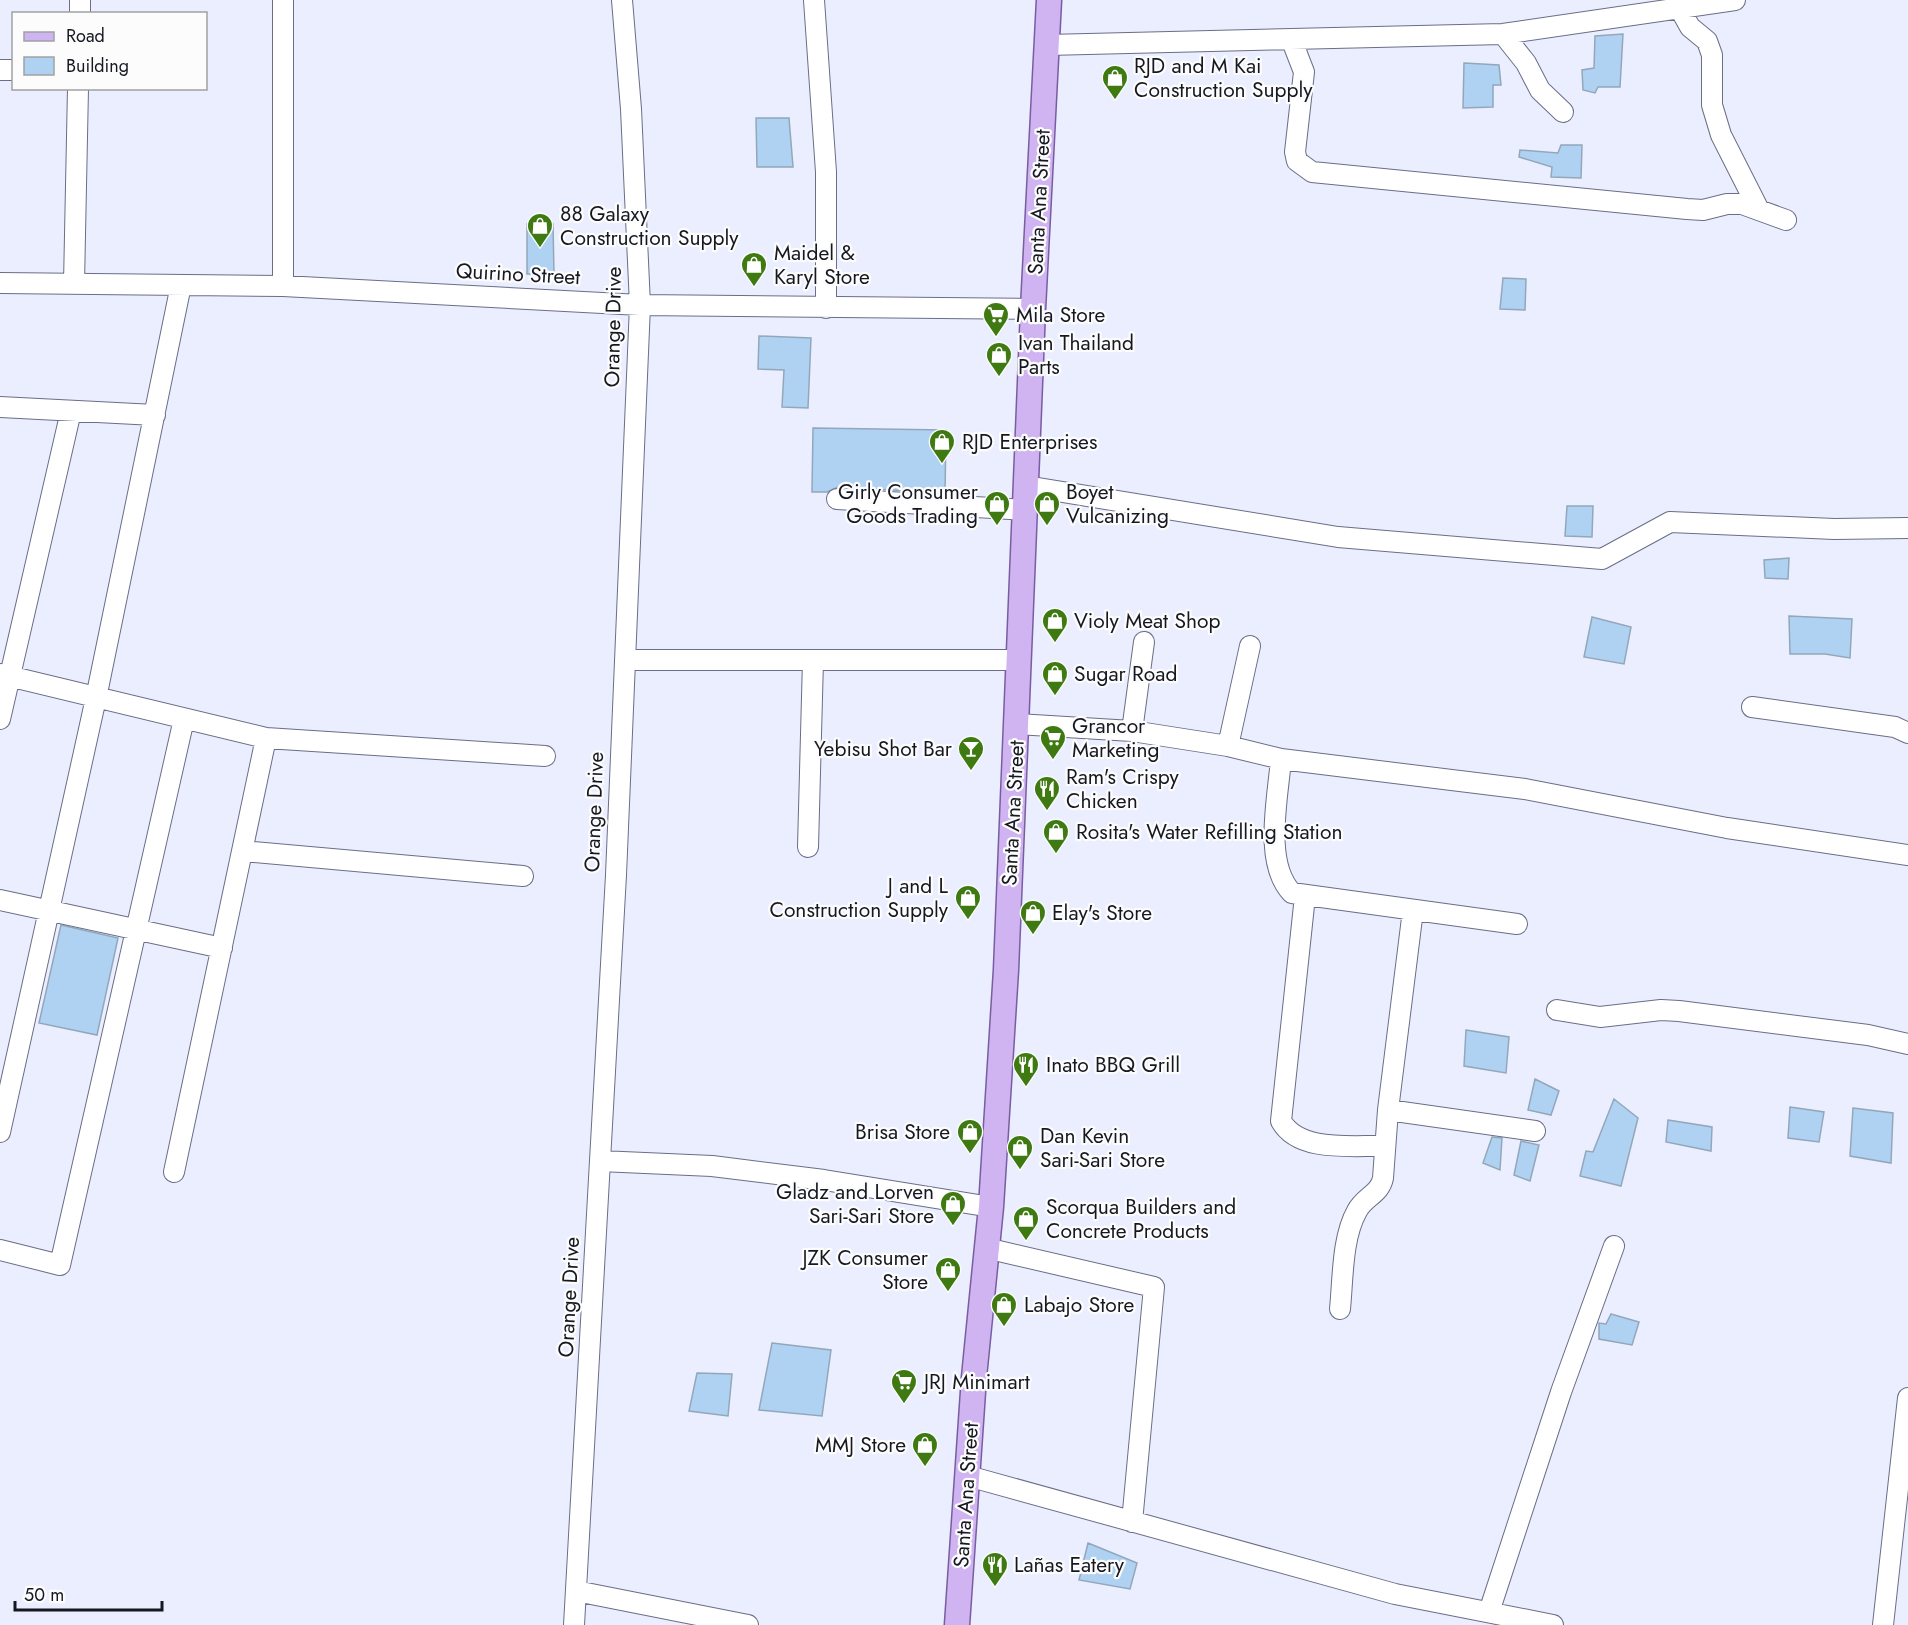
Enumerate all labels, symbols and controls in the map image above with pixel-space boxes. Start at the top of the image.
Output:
legend [12,12,207,90]
text: Road [66,23,105,49]
place label: RJD and M Kai Construction Supply [1134,51,1313,105]
text: Building [66,53,129,79]
shop icon: RJD and M Kai Construction Supply [1100,63,1130,101]
street label: Santa Ana Street [1020,129,1058,275]
place label: 88 Galaxy Construction Supply [560,199,739,253]
shop icon: 88 Galaxy Construction Supply [525,211,555,249]
place label: Maidel & Karyl Store [774,238,870,292]
shop icon: Maidel & Karyl Store [739,250,769,288]
street label: Quirino Street [455,256,581,292]
street label: Orange Drive [597,266,629,388]
supermarket icon: Mila Store [981,300,1011,338]
place label: Mila Store [1016,300,1106,330]
place label: Ivan Thailand Parts [1018,328,1134,382]
shop icon: Ivan Thailand Parts [984,340,1014,378]
shop icon: RJD Enterprises [927,427,957,465]
place label: RJD Enterprises [962,427,1097,457]
place label: Girly Consumer Goods Trading [838,477,979,531]
place label: Boyet Vulcanizing [1066,477,1169,531]
shop icon: Girly Consumer Goods Trading [982,489,1012,527]
shop icon: Boyet Vulcanizing [1032,489,1062,527]
shop icon: Violy Meat Shop [1040,606,1070,644]
place label: Violy Meat Shop [1074,606,1220,636]
shop icon: Sugar Road [1040,659,1070,697]
place label: Sugar Road [1074,659,1177,689]
place label: Grancor Marketing [1072,711,1160,765]
supermarket icon: Grancor Marketing [1038,723,1068,761]
place label: Yebisu Shot Bar [814,734,953,764]
bar icon: Yebisu Shot Bar [956,734,986,772]
street label: Santa Ana Street [994,740,1032,886]
street label: Orange Drive [577,751,611,873]
place label: Ram's Crispy Chicken [1066,762,1179,816]
restaurant icon: Ram's Crispy Chicken [1032,774,1062,812]
shop icon: Rosita's Water Refilling Station [1041,817,1071,855]
place label: Rosita's Water Refilling Station [1076,817,1343,847]
place label: J and L Construction Supply [770,871,949,925]
shop icon: J and L Construction Supply [953,883,983,921]
shop icon: Elay's Store [1018,898,1048,936]
place label: Elay's Store [1052,898,1152,928]
restaurant icon: Inato BBQ Grill [1011,1050,1041,1088]
place label: Inato BBQ Grill [1046,1050,1180,1080]
place label: Brisa Store [855,1117,950,1147]
shop icon: Brisa Store [955,1117,985,1155]
place label: Dan Kevin Sari-Sari Store [1040,1121,1165,1175]
shop icon: Dan Kevin Sari-Sari Store [1005,1133,1035,1171]
place label: Gladz and Lorven Sari-Sari Store [776,1177,934,1231]
shop icon: Gladz and Lorven Sari-Sari Store [938,1189,968,1227]
place label: Scorqua Builders and Concrete Products [1046,1192,1236,1246]
shop icon: Scorqua Builders and Concrete Products [1011,1204,1041,1242]
street label: Orange Drive [551,1236,587,1358]
place label: JZK Consumer Store [800,1243,929,1297]
shop icon: JZK Consumer Store [933,1255,963,1293]
shop icon: Labajo Store [989,1290,1019,1328]
place label: Labajo Store [1024,1290,1135,1320]
supermarket icon: JRJ Minimart [889,1367,919,1405]
place label: JRJ Minimart [921,1367,1030,1397]
street label: Santa Ana Street [946,1421,986,1569]
place label: MMJ Store [815,1430,906,1460]
shop icon: MMJ Store [910,1430,940,1468]
restaurant icon: Lañas Eatery [980,1550,1010,1588]
place label: Lañas Eatery [1014,1550,1125,1580]
scale bar [15,1574,162,1612]
text: 50 m [24,1582,64,1608]

